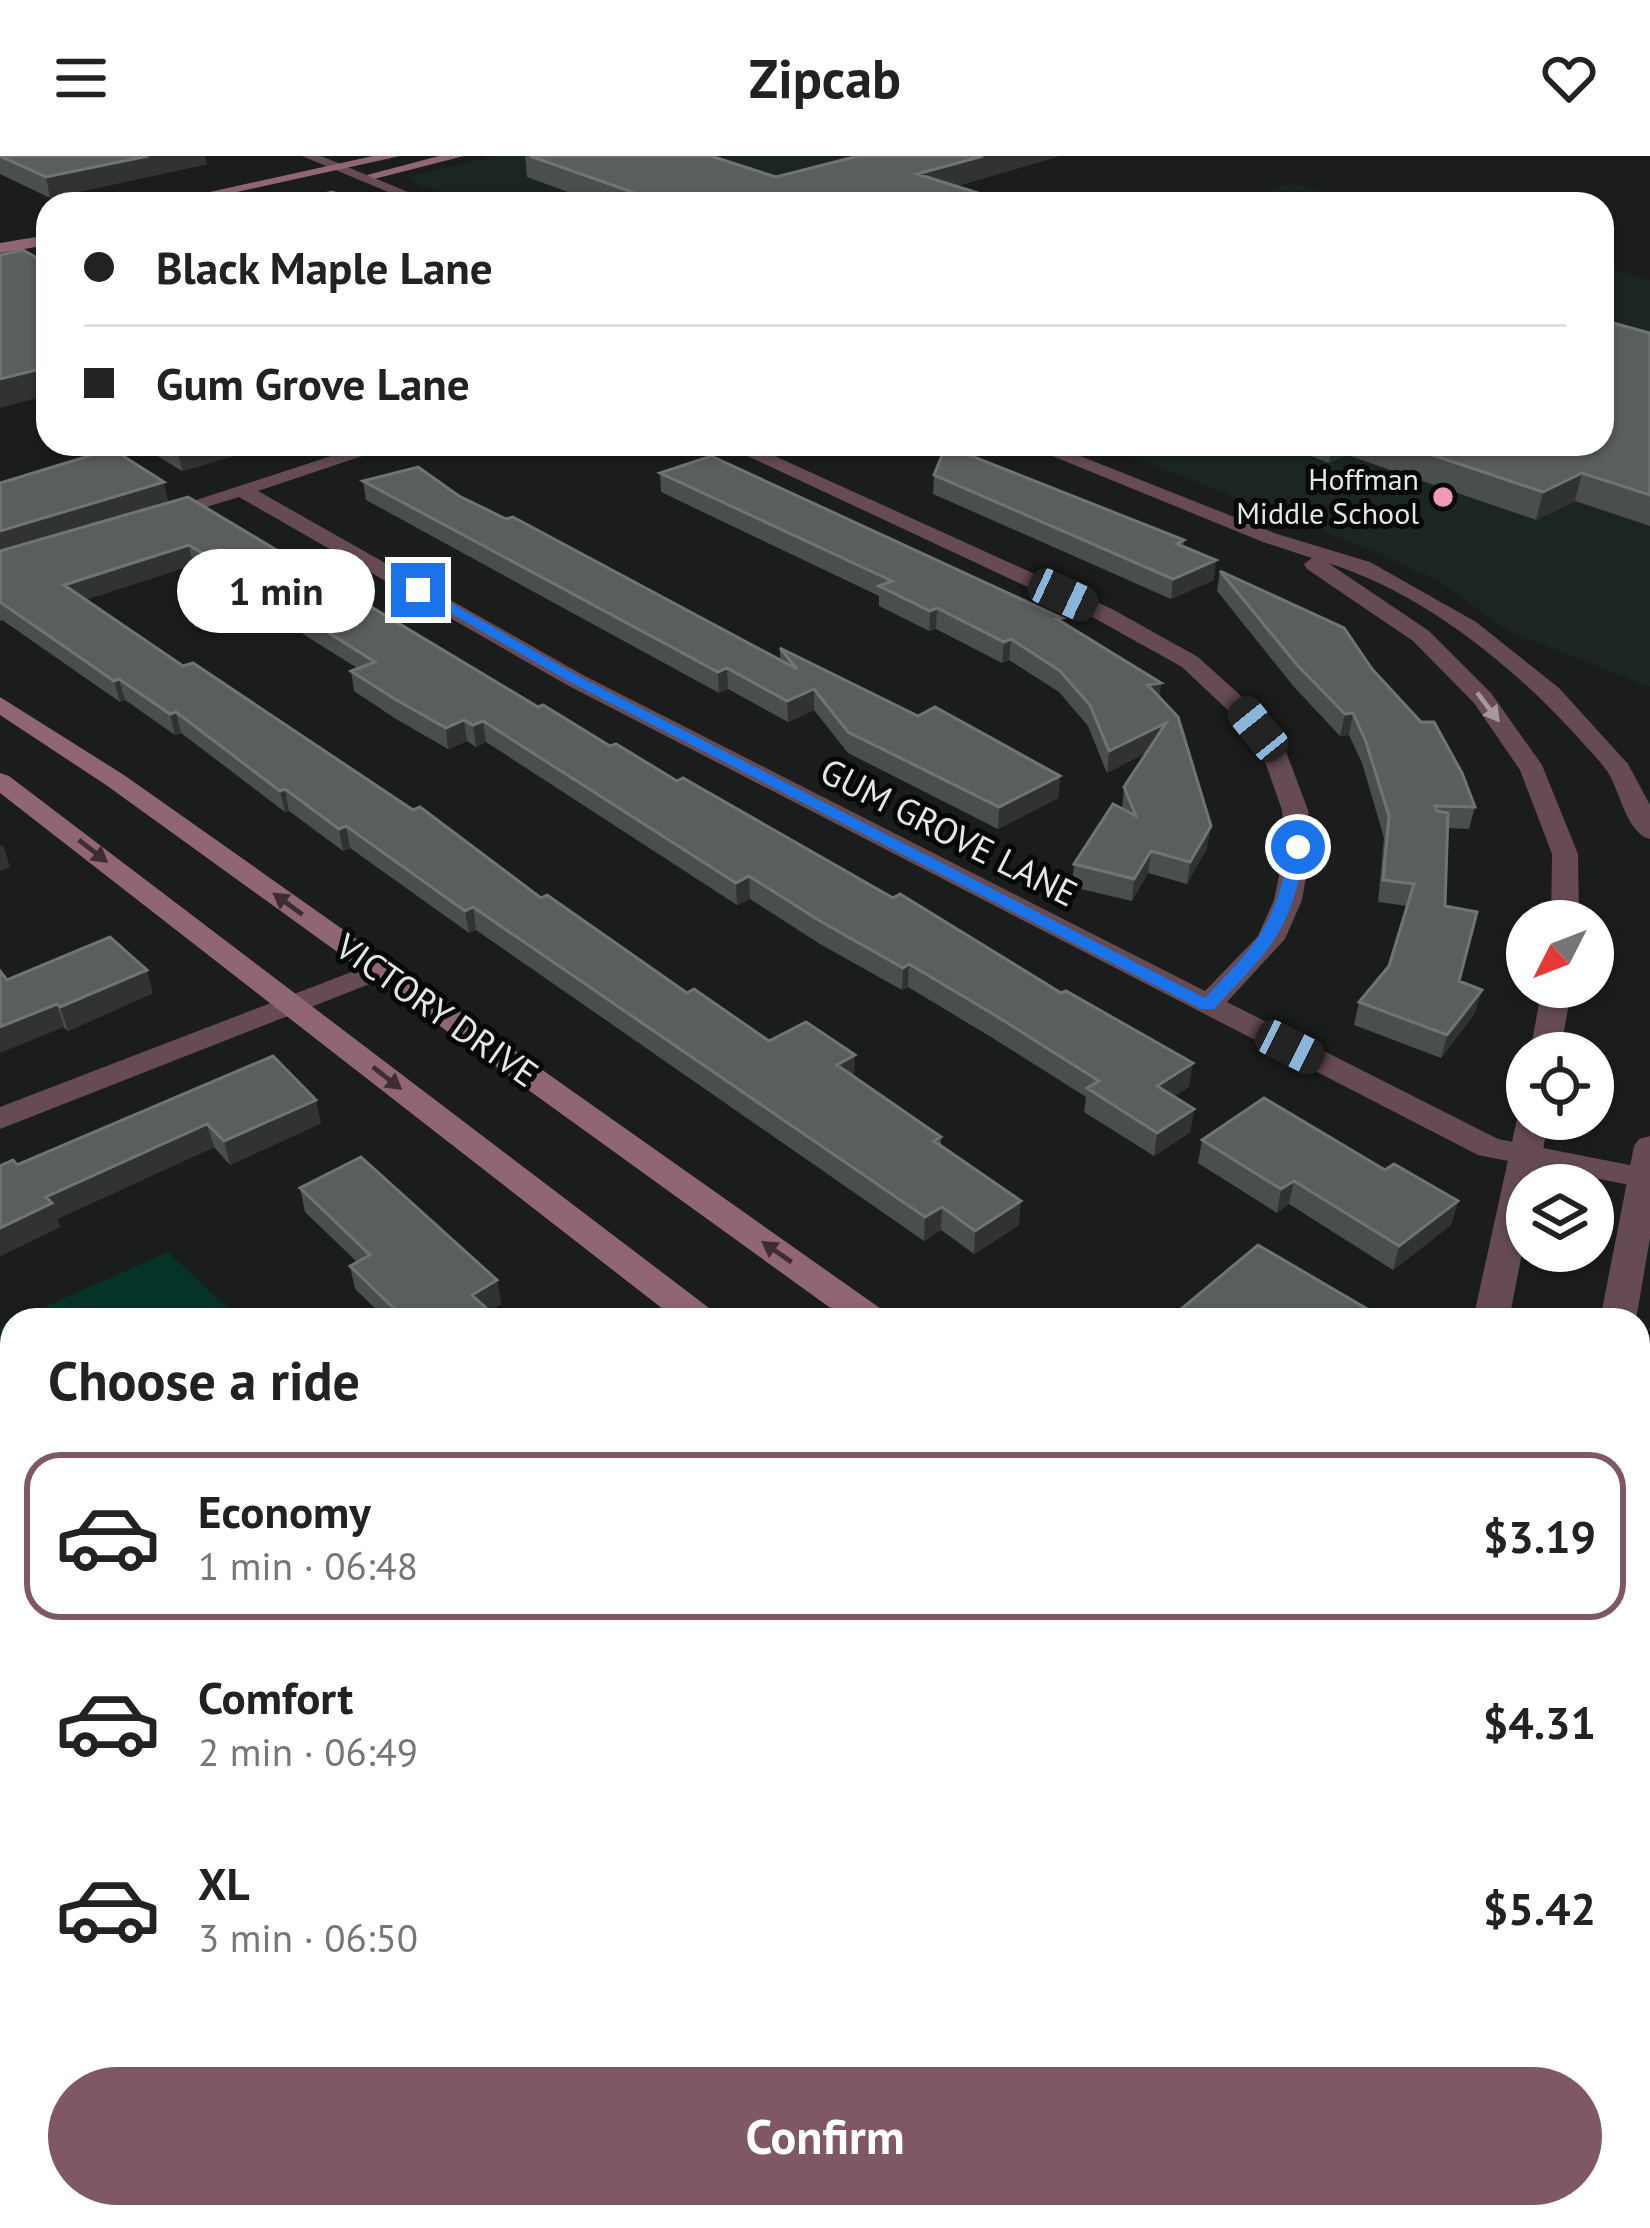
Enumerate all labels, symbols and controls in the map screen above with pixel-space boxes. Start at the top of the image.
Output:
text: Zipcab [749,43,901,113]
icon: menu [48,45,114,111]
icon: heart [1536,45,1602,111]
text: Black Maple Lane [156,238,493,296]
text: Gum Grove Lane [156,354,470,412]
place label: Hoffman Middle School [1236,459,1419,532]
marker: Hoffman Middle School [1430,484,1456,510]
callout: 1 min [178,548,376,632]
route end [391,563,445,617]
car [1023,563,1103,627]
text: 1 min [228,565,324,616]
car [1221,690,1295,768]
one-way arrow [1475,691,1500,723]
street label: GUM GROVE LANE [813,747,1085,916]
route start [1271,820,1325,874]
one-way arrow [78,839,109,863]
one-way arrow [272,893,304,916]
north arrow [1506,900,1614,1008]
map controls [1506,900,1614,1272]
street label: VICTORY DRIVE [326,922,548,1097]
car [1250,1015,1330,1079]
button: locate [1506,1032,1614,1140]
one-way arrow [371,1065,402,1089]
button: layers [1506,1164,1614,1272]
one-way arrow [760,1241,793,1264]
text: Choose a ride [48,1345,360,1415]
icon: car [54,1482,162,1590]
text: Economy [198,1482,371,1540]
text: $3.19 [1483,1507,1596,1565]
text: 1 min · 06:48 [198,1540,418,1591]
icon: car [54,1668,162,1776]
text: Comfort [198,1668,353,1726]
text: $4.31 [1483,1693,1596,1751]
text: 2 min · 06:49 [198,1726,418,1777]
icon: car [54,1854,162,1962]
text: XL [198,1854,250,1912]
text: $5.42 [1483,1879,1596,1937]
text: 3 min · 06:50 [198,1912,418,1963]
button: Confirm [48,2067,1602,2205]

